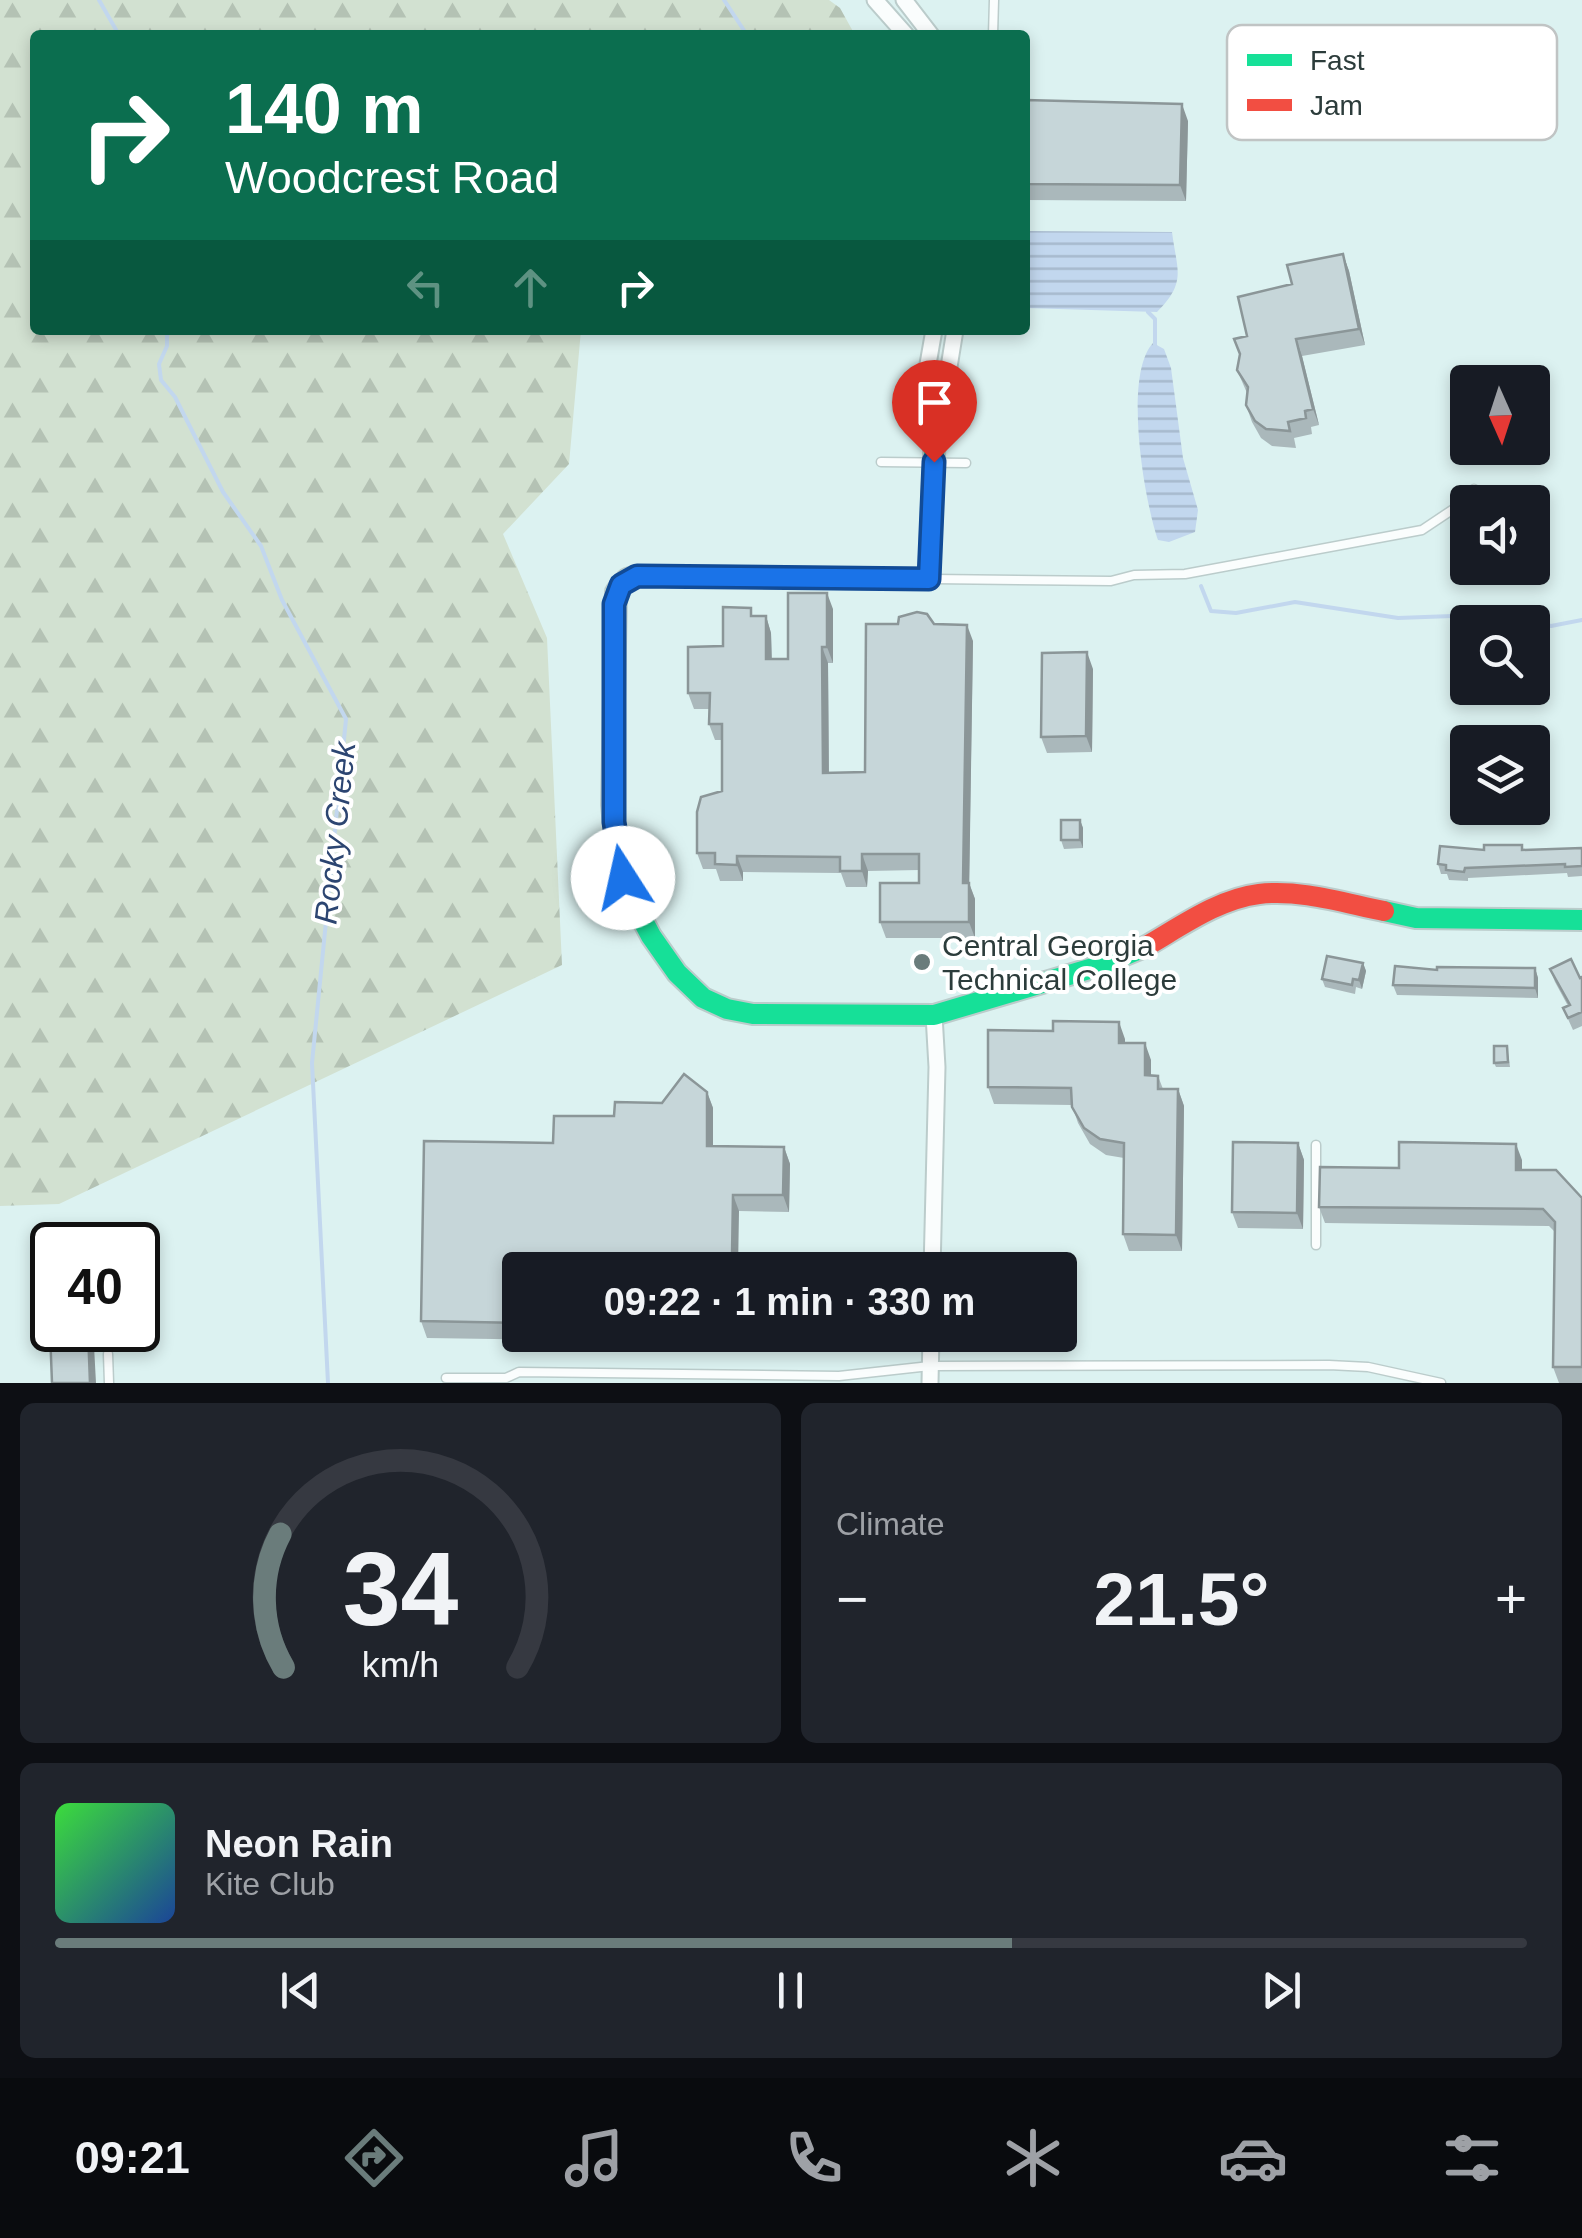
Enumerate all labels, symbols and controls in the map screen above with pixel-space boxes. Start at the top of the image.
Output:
legend [1227,25,1557,140]
text: Fast [1310,45,1365,76]
icon: right [60,70,190,200]
text: 140 m [225,70,423,148]
text: Jam [1310,90,1363,121]
text: Woodcrest Road [225,152,559,203]
icon: left [398,260,453,315]
icon: ahead [503,260,558,315]
icon: right [608,260,663,315]
pin [892,360,977,463]
north arrow [1450,365,1550,465]
map controls [1450,365,1550,825]
icon: arrive [907,375,962,430]
button: sound [1450,485,1550,585]
button: search [1450,605,1550,705]
button: layers [1450,725,1550,825]
water label: Rocky Creek [308,738,363,926]
position arrow [571,826,675,930]
place label: Central Georgia Technical College [942,929,1177,996]
marker: Central Georgia Technical College [911,951,933,973]
speed limit sign: 40 [30,1222,160,1352]
text: 09:22 · 1 min · 330 m [604,1281,975,1323]
text: Climate [836,1506,944,1542]
text: 34 [343,1531,458,1647]
text: 21.5° [1094,1557,1269,1641]
text: − [836,1568,868,1630]
text: + [1495,1568,1527,1630]
text: km/h [362,1645,439,1685]
text: Neon Rain [205,1823,393,1865]
text: Kite Club [205,1866,335,1902]
icon: previous [273,1963,328,2018]
icon: pause [763,1963,818,2018]
icon: next [1254,1963,1309,2018]
icon: directions [339,2123,409,2193]
icon: music [559,2123,629,2193]
icon: phone [779,2123,849,2193]
icon: climate [998,2123,1068,2193]
icon: car [1218,2123,1288,2193]
icon: filters [1437,2123,1507,2193]
text: 09:21 [75,2132,190,2183]

